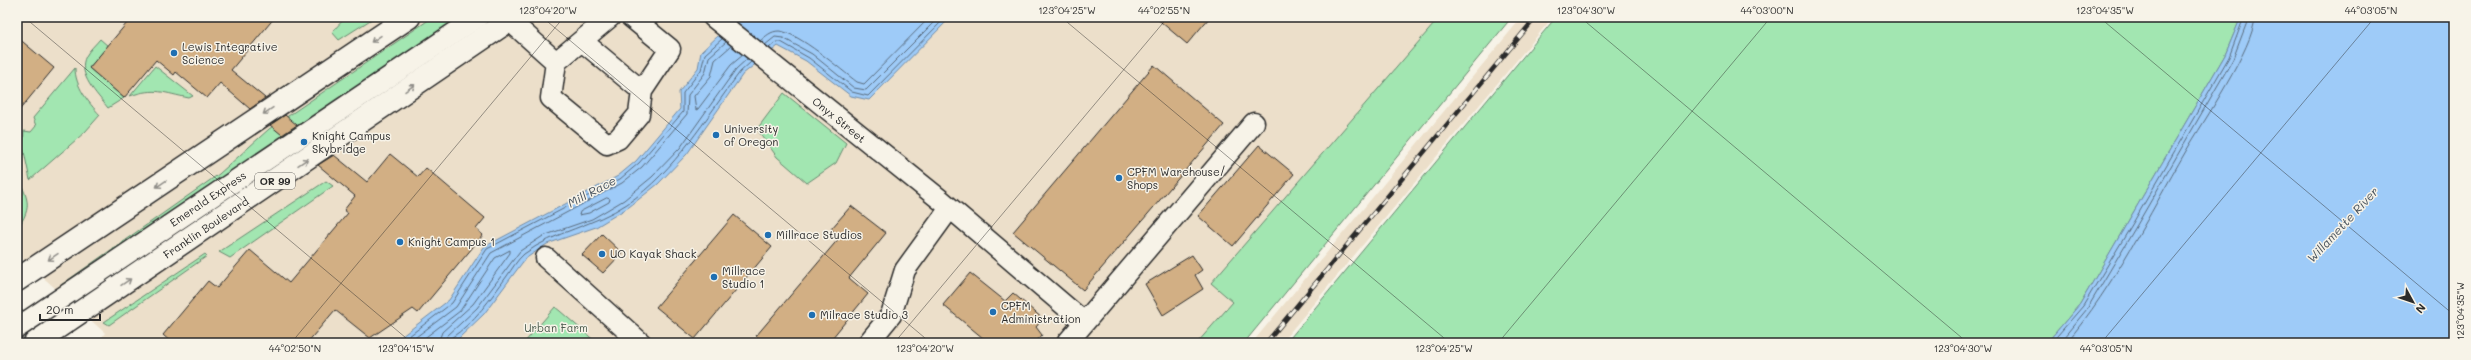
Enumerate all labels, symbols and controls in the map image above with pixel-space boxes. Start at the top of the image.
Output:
text: 123°04'20"W [519,3,577,17]
text: 123°04'25"W [1038,3,1096,17]
text: 44°02'55"N [1138,3,1190,17]
text: 123°04'30"W [1557,3,1615,17]
text: 44°03'00"N [1740,3,1794,17]
text: 123°04'35"W [2076,3,2134,17]
text: 44°03'05"N [2345,3,2397,17]
one-way arrow [371,35,382,43]
place label: Lewis Integrative Science [182,39,278,67]
marker: Lewis Integrative Science [169,48,179,58]
one-way arrow [404,84,415,92]
street label: Onyx Street [809,93,869,146]
one-way arrow [263,107,274,115]
place label: University of Oregon [724,121,778,149]
place label: Knight Campus Skybridge [312,128,391,156]
marker: University of Oregon [711,130,721,140]
marker: Knight Campus Skybridge [299,137,309,147]
one-way arrow [297,158,308,166]
place label: CPFM Warehouse/ Shops [1127,164,1226,192]
street label: Emerald Express [167,167,249,230]
water label: Mill Race [564,172,619,211]
road number: OR 99 [255,173,295,189]
marker: CPFM Warehouse/ Shops [1114,173,1124,183]
one-way arrow [155,180,166,188]
water label: Willamette River [2303,183,2381,266]
street label: Franklin Boulevard [160,193,252,262]
place label: Millrace Studios [776,227,862,242]
marker: Millrace Studios [763,230,773,240]
place label: Knight Campus 1 [408,234,495,249]
marker: Knight Campus 1 [395,237,405,247]
place label: UO Kayak Shack [610,246,697,261]
marker: UO Kayak Shack [597,249,607,259]
one-way arrow [47,253,59,261]
place label: Millrace Studio 1 [722,263,765,291]
marker: Millrace Studio 1 [709,272,719,282]
one-way arrow [120,278,131,286]
north arrow [2393,282,2433,322]
text: 123°04'35"W [2453,282,2467,340]
scale bar [40,296,100,322]
place label: CPFM Administration [1001,298,1081,326]
text: 20 m [46,301,74,317]
text: N [2413,301,2429,317]
place label: Milrace Studio 3 [820,307,908,322]
marker: CPFM Administration [988,307,998,317]
marker: Milrace Studio 3 [807,310,817,320]
park label: Urban Farm [524,320,588,335]
text: 44°02'50"N [269,341,321,355]
text: 123°04'15"W [378,341,435,355]
text: 123°04'20"W [896,341,954,355]
text: 123°04'25"W [1415,341,1473,355]
text: 123°04'30"W [1934,341,1992,355]
text: 44°03'05"N [2080,341,2132,355]

